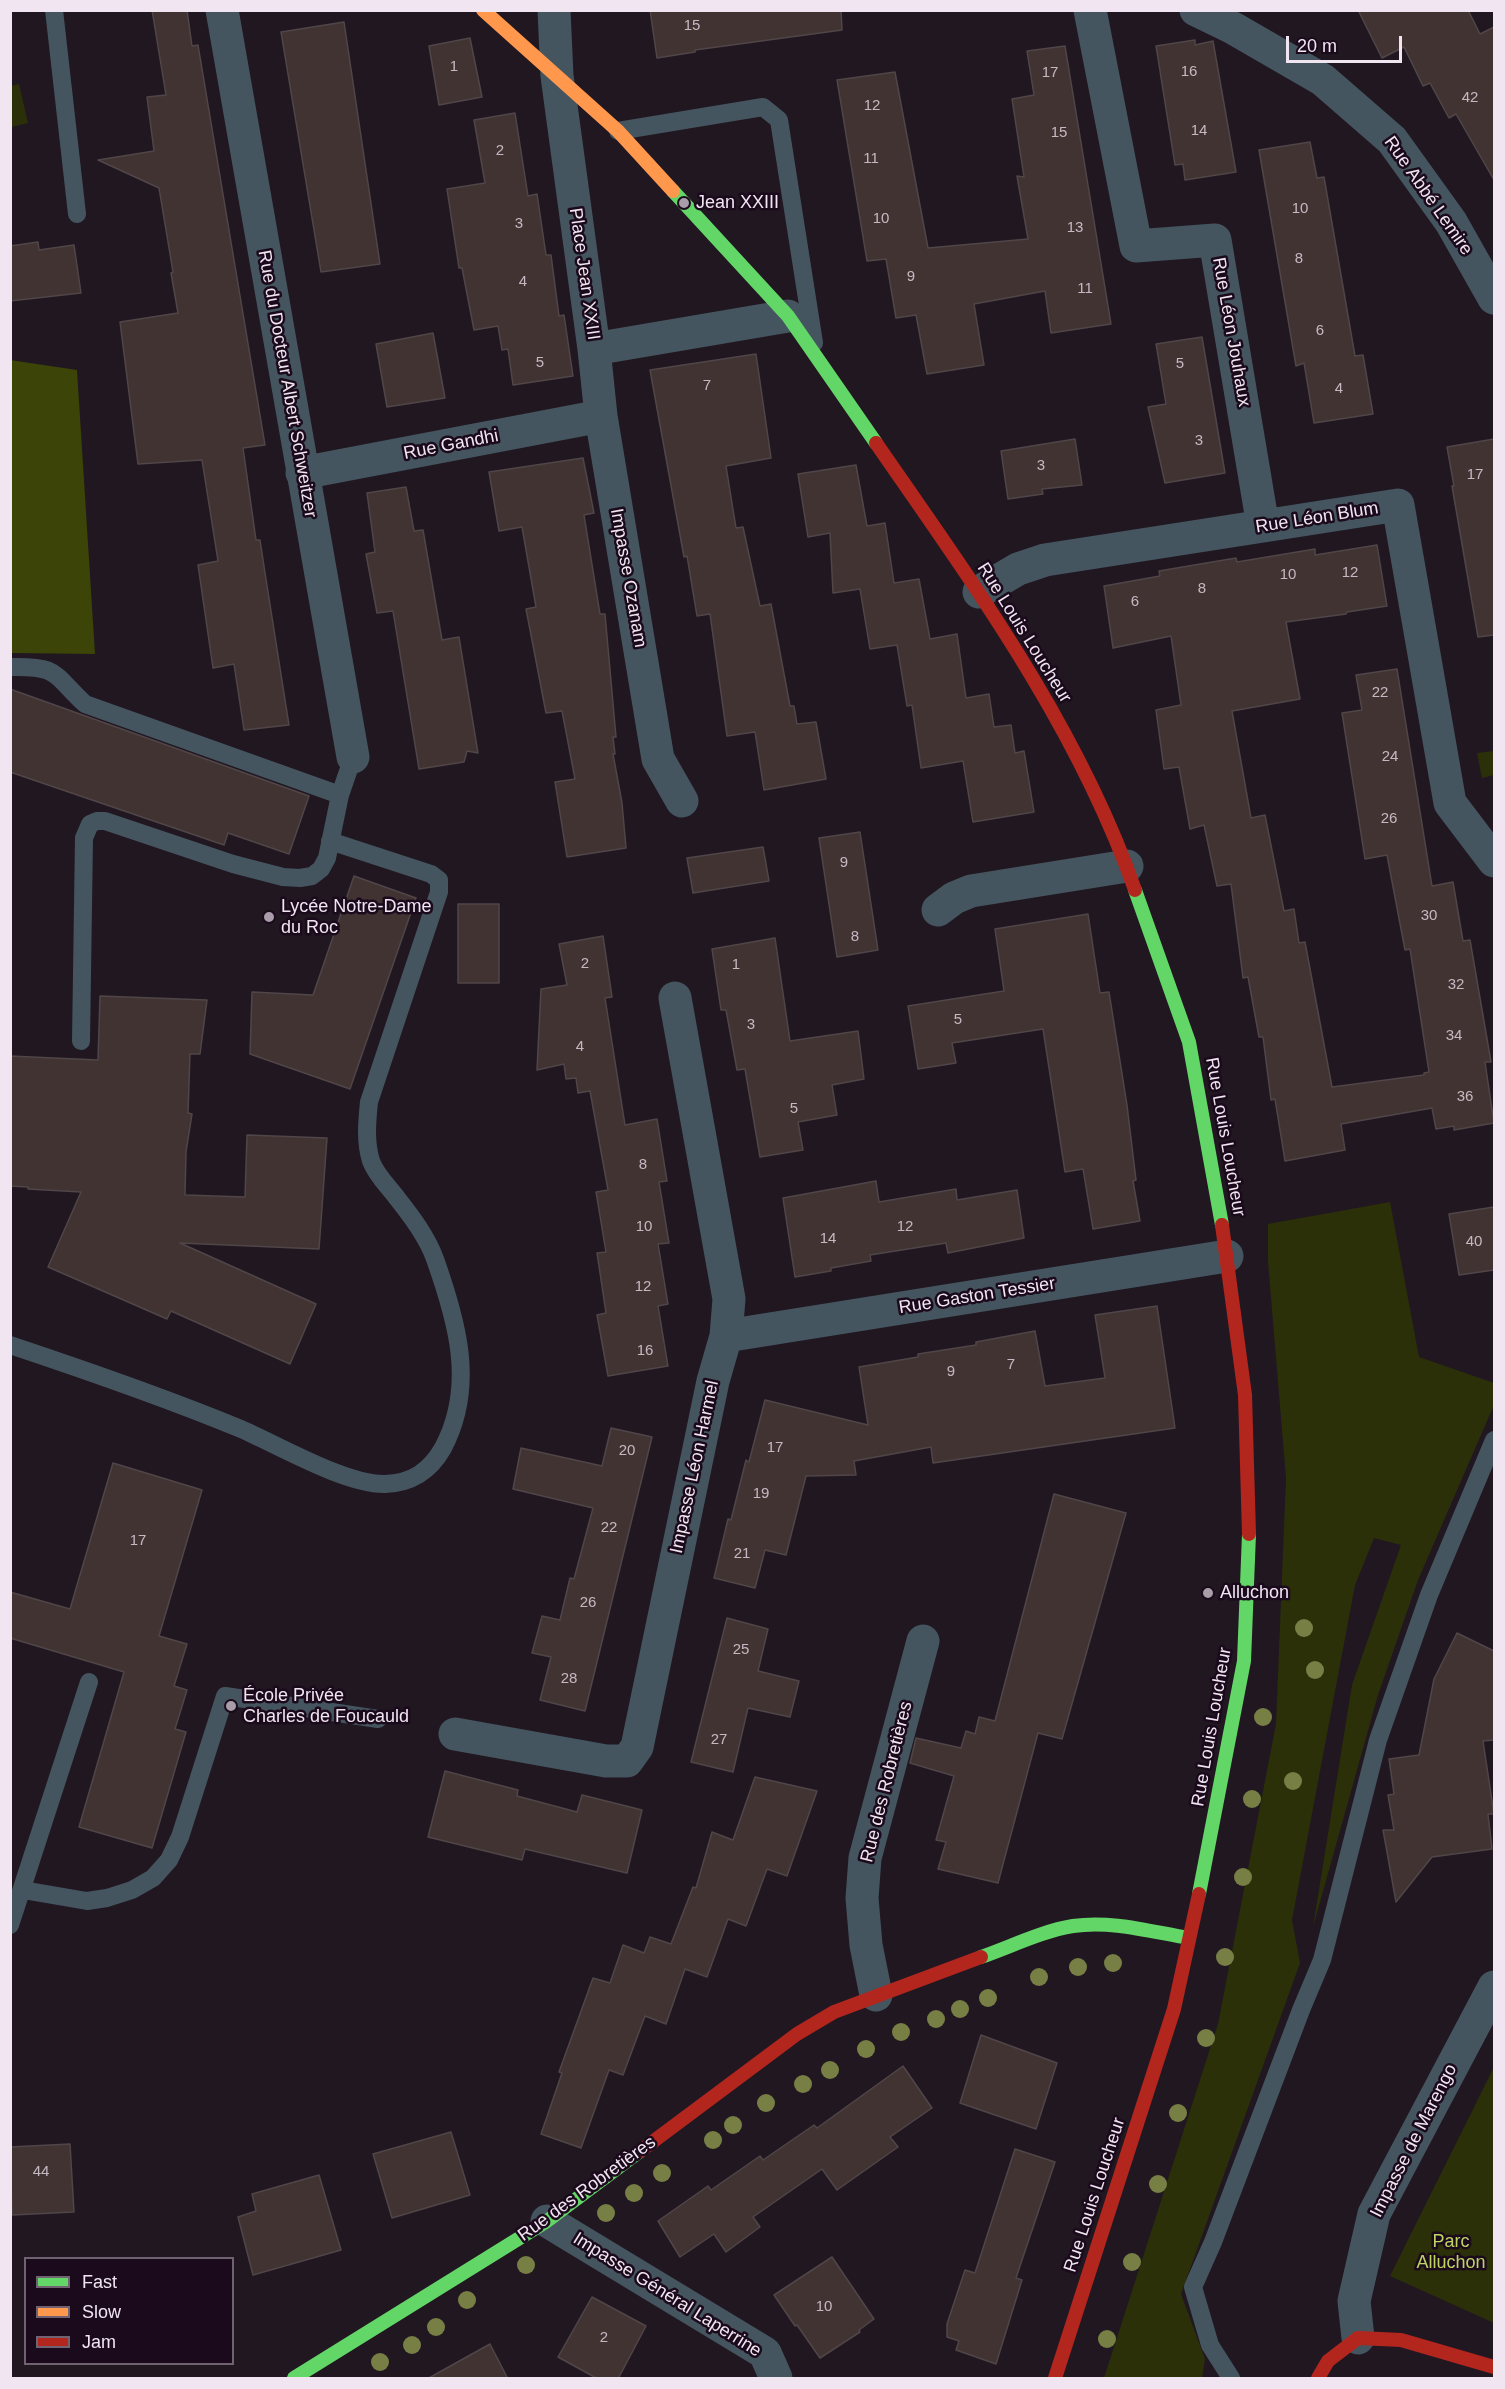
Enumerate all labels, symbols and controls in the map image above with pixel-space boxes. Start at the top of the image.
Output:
house number: 15 [684,17,700,35]
scale bar [1289,24,1404,62]
text: 20 m [1297,36,1337,56]
house number: 1 [450,58,458,76]
house number: 16 [1181,63,1197,81]
house number: 17 [1042,64,1058,82]
house number: 42 [1462,89,1478,107]
house number: 12 [864,97,880,115]
house number: 14 [1191,122,1207,140]
house number: 15 [1051,124,1067,142]
street label: Rue Abbé Lemire [1379,132,1477,260]
house number: 2 [496,142,504,160]
house number: 11 [863,150,879,168]
place label: Jean XXIII [696,192,779,214]
marker: Jean XXIII [677,196,691,210]
house number: 10 [1292,200,1308,218]
street label: Place Jean XXIII [564,207,604,341]
house number: 10 [873,210,889,228]
house number: 3 [515,215,523,233]
house number: 13 [1067,219,1083,237]
street label: Rue du Docteur Albert Schweitzer [253,249,321,519]
house number: 8 [1295,250,1303,268]
street label: Rue Léon Jouhaux [1207,256,1255,408]
house number: 9 [907,268,915,286]
house number: 4 [519,273,527,291]
house number: 11 [1077,280,1093,298]
house number: 6 [1316,322,1324,340]
house number: 5 [536,354,544,372]
house number: 5 [1176,355,1184,373]
house number: 7 [703,377,711,395]
house number: 4 [1335,380,1343,398]
street label: Rue Gandhi [402,425,500,465]
house number: 3 [1195,432,1203,450]
house number: 3 [1037,457,1045,475]
house number: 17 [1467,466,1483,484]
street label: Rue Léon Blum [1254,498,1380,538]
street label: Impasse Ozanam [605,507,651,649]
street label: Rue Louis Loucheur [972,559,1076,707]
house number: 12 [1342,564,1358,582]
house number: 10 [1280,566,1296,584]
house number: 8 [1198,580,1206,598]
house number: 6 [1131,593,1139,611]
house number: 22 [1372,684,1388,702]
house number: 24 [1382,748,1398,766]
house number: 26 [1381,810,1397,828]
house number: 9 [840,854,848,872]
place label: Lycée Notre-Dame du Roc [281,896,431,938]
house number: 30 [1421,907,1437,925]
marker: Lycée Notre-Dame du Roc [262,910,276,924]
house number: 8 [851,928,859,946]
house number: 2 [581,955,589,973]
house number: 1 [732,956,740,974]
house number: 32 [1448,976,1464,994]
house number: 5 [954,1011,962,1029]
house number: 3 [747,1016,755,1034]
house number: 34 [1446,1027,1462,1045]
house number: 4 [576,1038,584,1056]
street label: Rue Louis Loucheur [1200,1056,1250,1218]
house number: 36 [1457,1088,1473,1106]
house number: 5 [790,1100,798,1118]
house number: 8 [639,1156,647,1174]
house number: 10 [636,1218,652,1236]
house number: 12 [897,1218,913,1236]
house number: 14 [820,1230,836,1248]
house number: 40 [1466,1233,1482,1251]
street label: Rue Gaston Tessier [897,1273,1057,1319]
house number: 12 [635,1278,651,1296]
house number: 16 [637,1342,653,1360]
house number: 7 [1007,1356,1015,1374]
house number: 9 [947,1363,955,1381]
street label: Impasse Léon Harmel [666,1379,724,1555]
house number: 17 [767,1439,783,1457]
house number: 20 [619,1442,635,1460]
house number: 19 [753,1485,769,1503]
house number: 22 [601,1519,617,1537]
house number: 17 [130,1532,146,1550]
house number: 21 [734,1545,750,1563]
place label: Alluchon [1220,1582,1289,1604]
marker: Alluchon [1201,1586,1215,1600]
house number: 26 [580,1594,596,1612]
house number: 25 [733,1641,749,1659]
street label: Rue Louis Loucheur [1187,1646,1237,1808]
house number: 28 [561,1670,577,1688]
place label: École Privée Charles de Foucauld [243,1685,409,1728]
marker: École Privée Charles de Foucauld [224,1699,238,1713]
street label: Rue des Robretières [857,1699,917,1865]
house number: 27 [711,1731,727,1749]
street label: Impasse de Marengo [1366,2061,1462,2221]
street label: Rue Louis Loucheur [1060,2115,1130,2275]
street label: Rue des Robretières [514,2132,660,2246]
house number: 44 [33,2163,49,2181]
street label: Impasse Général Laperrine [569,2228,765,2362]
park label: Parc Alluchon [1416,2231,1486,2274]
legend [24,2257,234,2365]
text: Fast [82,2272,117,2292]
house number: 10 [816,2298,832,2316]
text: Slow [82,2302,121,2322]
house number: 2 [600,2329,608,2347]
text: Jam [82,2332,116,2352]

